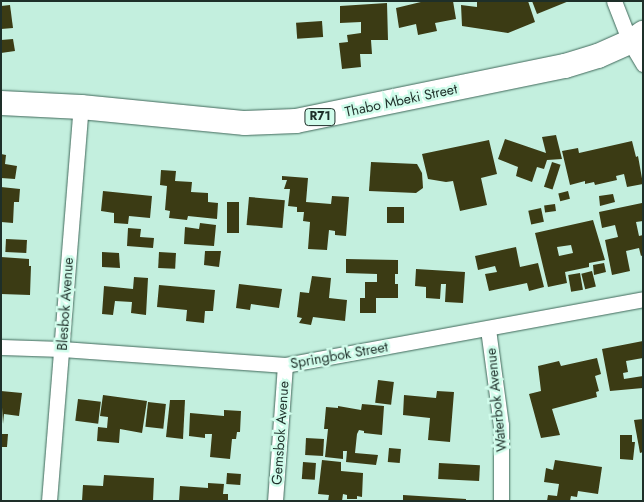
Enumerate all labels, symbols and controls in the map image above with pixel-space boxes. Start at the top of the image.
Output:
street label: Thabo Mbeki Street [343,80,459,120]
road number: R71 [304,108,336,126]
street label: Blesbok Avenue [53,257,77,351]
street label: Springbok Street [289,338,389,372]
street label: Waterbok Avenue [482,347,510,453]
street label: Gemsbok Avenue [268,380,292,486]

